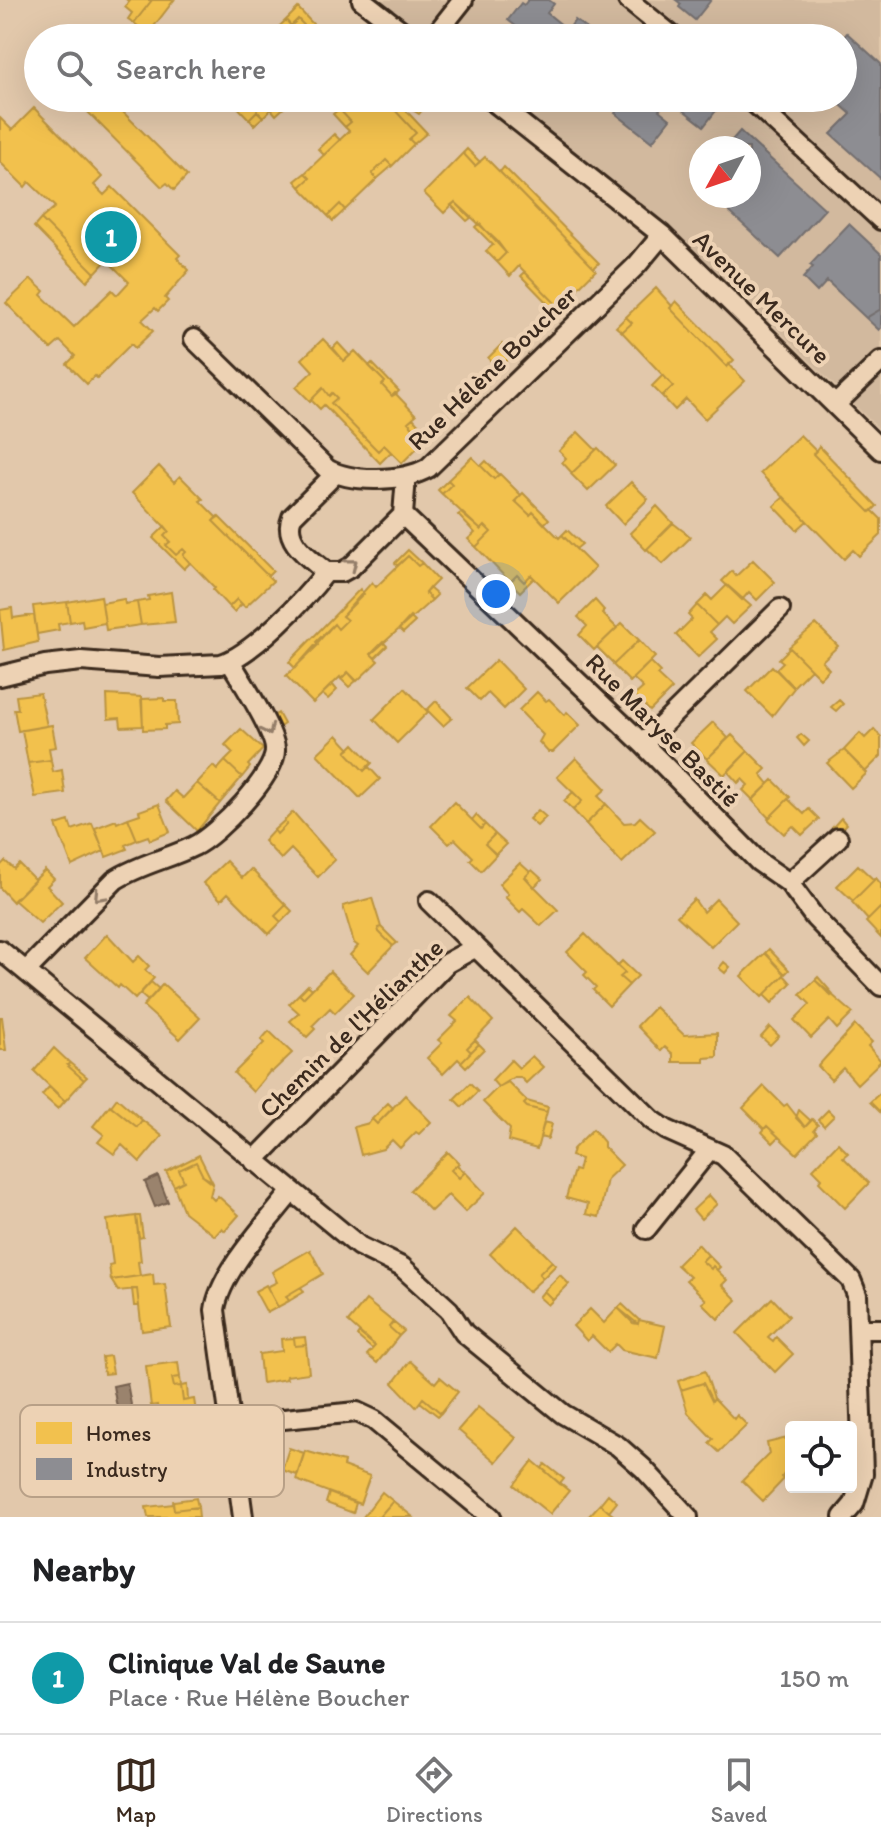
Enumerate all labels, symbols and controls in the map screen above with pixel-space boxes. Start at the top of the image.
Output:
search box [24,24,857,112]
icon: search [52,46,96,90]
text: Search here [116,50,266,87]
north arrow [689,136,761,208]
pin: 1 [85,207,137,267]
street label: Avenue Mercure [686,223,838,371]
street label: Rue Hélène Boucher [401,279,584,457]
one-way arrow [343,559,358,573]
your location [476,574,516,614]
street label: Rue Maryse Bastié [579,646,747,814]
one-way arrow [258,721,274,736]
one-way arrow [94,887,108,901]
street label: Chemin de l'Hélianthe [252,932,450,1124]
legend [20,1405,284,1497]
text: Homes [86,1420,151,1447]
map controls [785,1421,857,1493]
button: locate [785,1421,857,1493]
text: Industry [86,1456,168,1483]
text: Nearby [32,1549,135,1590]
text: Clinique Val de Saune [108,1644,385,1681]
text: 1 [52,1662,64,1694]
text: 150 m [780,1662,849,1694]
text: Place · Rue Hélène Boucher [108,1681,409,1713]
tab: Map [114,1753,158,1828]
tab: Directions [386,1753,483,1828]
tab: Saved [711,1753,767,1828]

